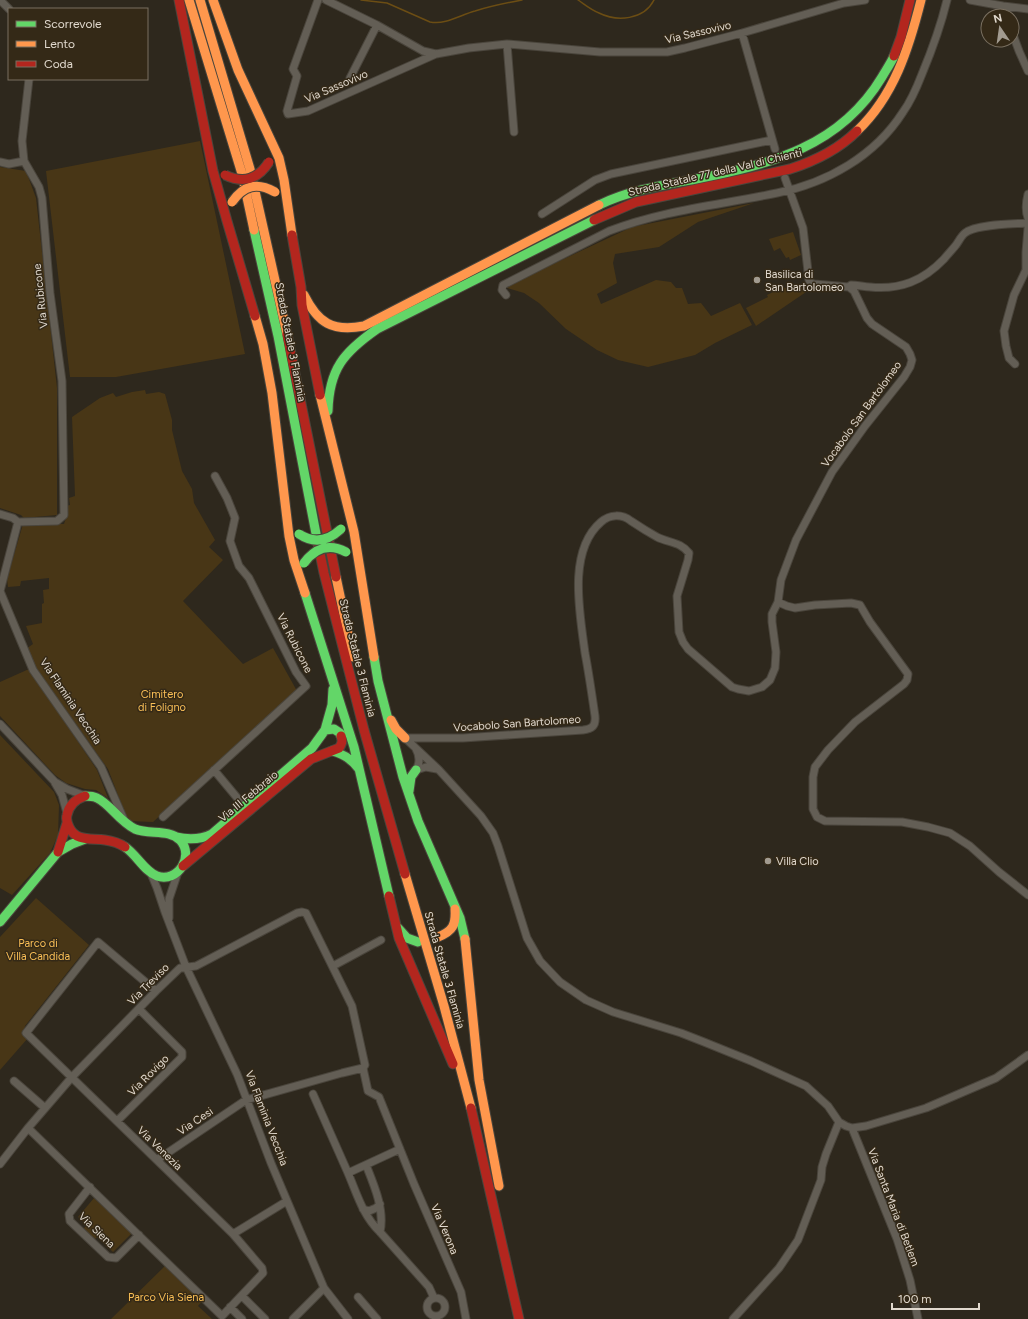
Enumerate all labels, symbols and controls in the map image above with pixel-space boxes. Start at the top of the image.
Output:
legend [8,8,148,80]
north arrow [980,8,1020,48]
text: N [992,11,1003,26]
text: Scorrevole [44,17,102,31]
street label: Via Sassovivo [664,19,733,46]
text: Lento [44,37,75,51]
text: Coda [44,57,73,71]
street label: Via Sassovivo [303,67,370,106]
street label: Strada Statale 77 della Val di Chienti [627,146,803,199]
street label: Via Rubicone [31,263,50,329]
place label: Basilica di San Bartolomeo [765,268,843,294]
marker: Basilica di San Bartolomeo [752,275,762,285]
street label: Strada Statale 3 Flaminia [273,281,308,403]
street label: Vocabolo San Bartolomeo [819,359,904,470]
street label: Strada Statale 3 Flaminia [337,598,378,719]
street label: Via Rubicone [274,611,315,675]
street label: Via Flaminia Vecchia [37,656,104,747]
park label: Cimitero di Foligno [138,688,186,714]
street label: Vocabolo San Bartolomeo [453,713,581,734]
street label: Via III Febbraio [216,768,281,825]
place label: Villa Clio [776,855,819,868]
marker: Villa Clio [763,856,773,866]
street label: Strada Statale 3 Flaminia [422,910,467,1030]
park label: Parco di Villa Candida [6,937,70,963]
street label: Via Treviso [125,961,172,1008]
street label: Via Rovigo [125,1052,172,1099]
street label: Via Flaminia Vecchia [242,1069,291,1168]
street label: Via Cesi [175,1105,216,1138]
street label: Via Venezia [134,1124,185,1173]
street label: Via Santa Maria di Betlem [865,1146,922,1268]
street label: Via Verona [428,1202,461,1256]
street label: Via Siena [76,1210,118,1251]
scale bar [892,1285,979,1311]
park label: Parco Via Siena [128,1291,204,1304]
text: 100 m [898,1292,932,1306]

